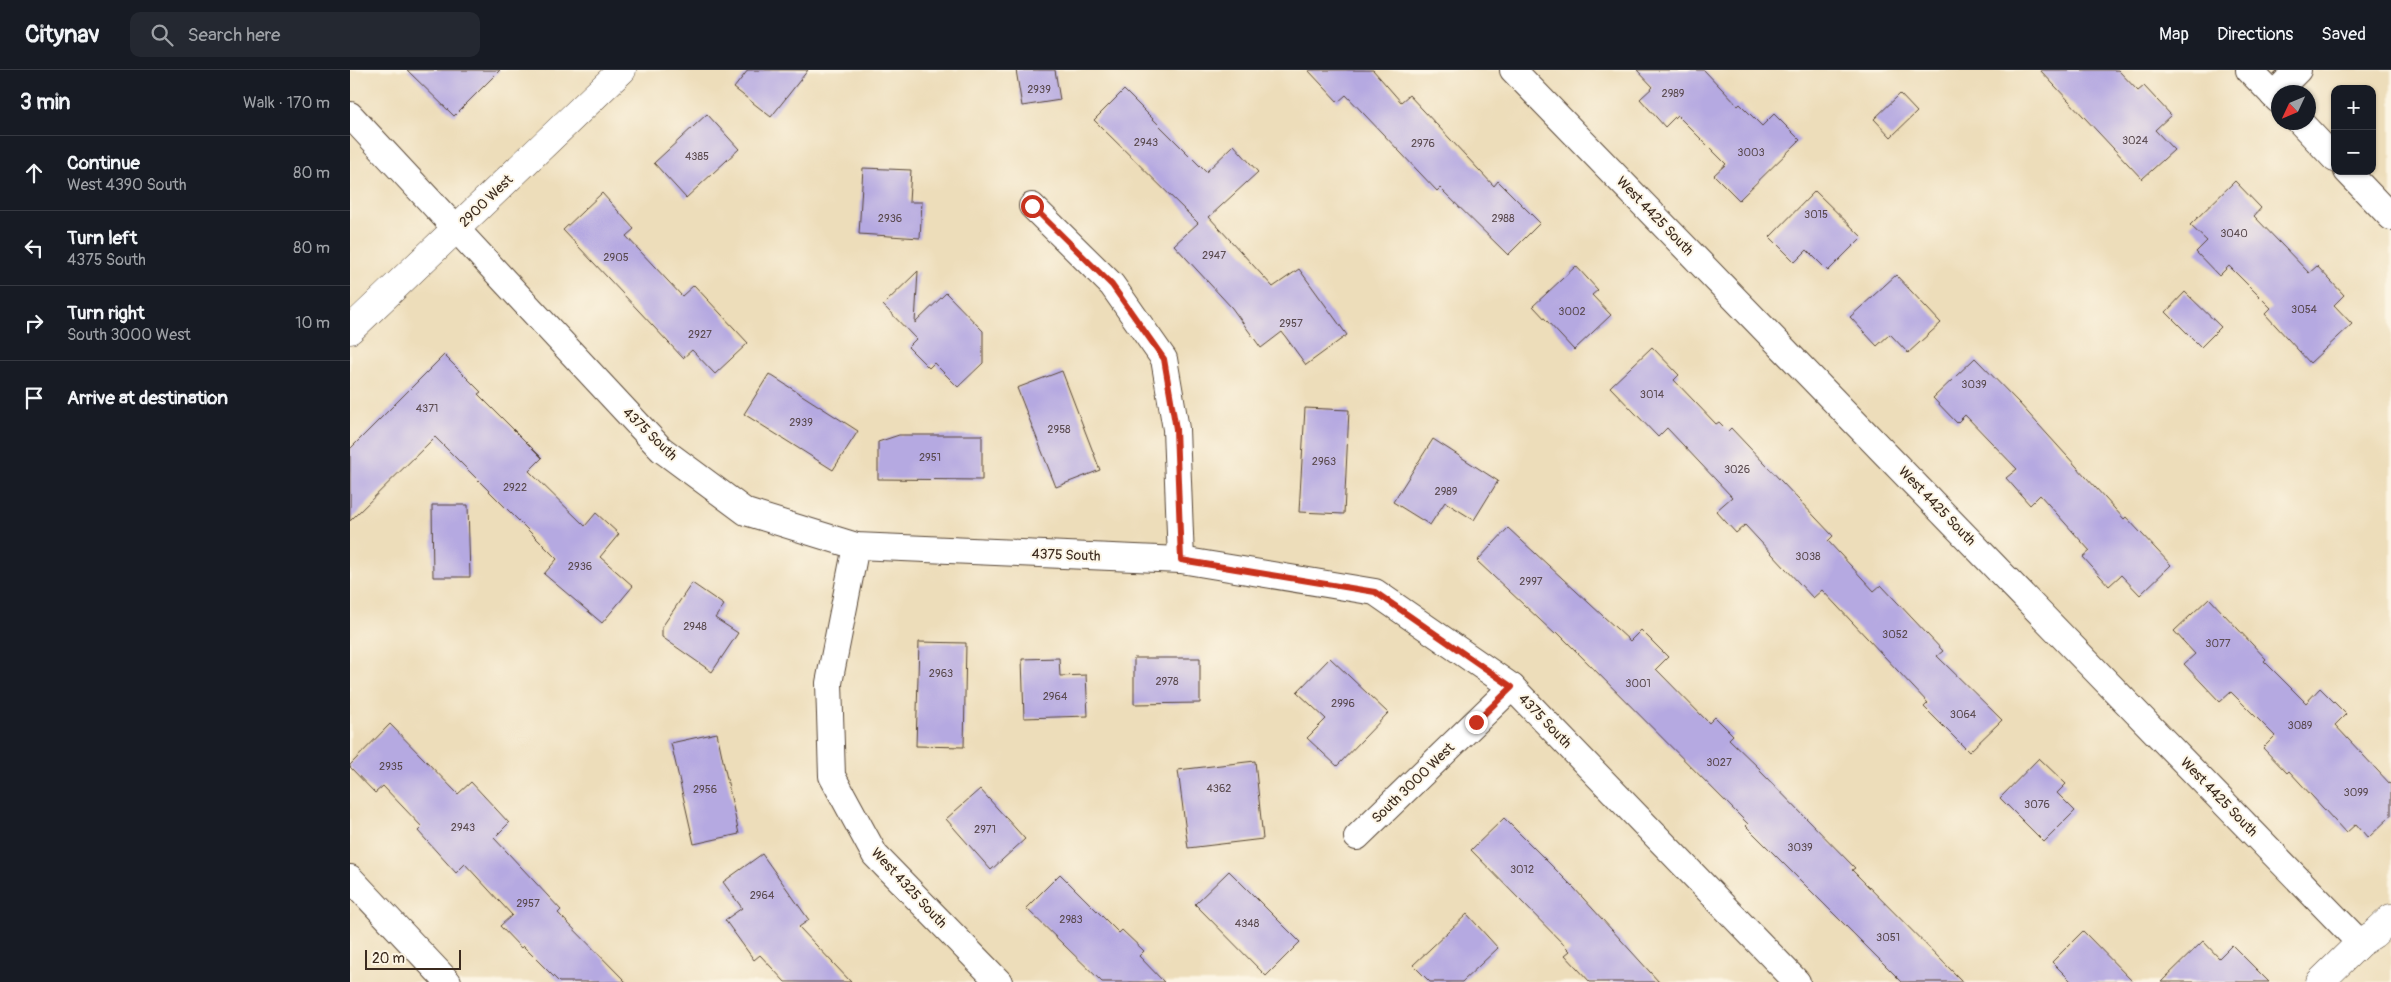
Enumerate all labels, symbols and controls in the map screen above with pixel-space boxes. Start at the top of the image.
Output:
search box [130,12,480,57]
text: Citynav [25,20,100,49]
icon: search [148,21,176,49]
text: Search here [188,23,280,47]
text: Map [2159,23,2189,46]
text: Directions [2217,23,2293,46]
text: Saved [2321,23,2366,46]
house number: 2939 [1027,83,1051,96]
north arrow [2271,85,2316,130]
map controls [2331,85,2376,175]
button: + [2331,85,2376,130]
house number: 2989 [1661,87,1685,100]
text: 3 min [20,89,70,116]
text: Walk · 170 m [243,93,330,113]
button: − [2331,130,2376,175]
house number: 3024 [2122,134,2149,147]
house number: 2943 [1134,136,1158,149]
house number: 2976 [1411,137,1435,150]
house number: 3003 [1737,146,1765,159]
house number: 4385 [685,150,709,163]
text: Continue [67,151,140,175]
icon: ahead [20,159,48,187]
text: 80 m [293,163,330,183]
street label: 2900 West [456,171,517,231]
street label: West 4425 South [1613,173,1697,259]
text: West 4390 South [67,175,186,195]
route start [1021,195,1044,218]
house number: 3015 [1804,208,1828,221]
house number: 2936 [878,212,902,225]
house number: 2988 [1492,212,1515,225]
text: Turn left [67,226,137,250]
house number: 3040 [2220,227,2248,240]
icon: left [20,234,48,262]
text: 80 m [293,238,330,258]
house number: 2947 [1202,249,1226,262]
text: 4375 South [67,250,146,270]
house number: 2905 [603,251,629,264]
text: Turn right [67,301,145,325]
house number: 3054 [2291,303,2318,316]
house number: 3002 [1558,305,1586,318]
icon: right [20,309,48,337]
text: 10 m [295,313,330,333]
house number: 2957 [1279,317,1303,330]
text: South 3000 West [67,325,191,345]
house number: 2927 [688,328,712,341]
house number: 3039 [1961,378,1987,391]
icon: arrive [20,384,48,412]
text: Arrive at destination [67,386,228,410]
house number: 3014 [1640,388,1665,401]
house number: 4371 [416,402,438,415]
street label: 4375 South [619,404,681,464]
house number: 2939 [789,416,813,429]
house number: 2958 [1047,423,1071,436]
house number: 2951 [919,451,941,464]
house number: 2963 [1312,455,1336,468]
house number: 3026 [1724,463,1750,476]
street label: West 4425 South [1895,463,1979,549]
house number: 2922 [503,481,527,494]
house number: 2989 [1434,485,1458,498]
street label: 4375 South [1031,545,1101,565]
house number: 3038 [1795,550,1821,563]
house number: 2936 [568,560,592,573]
house number: 2997 [1519,575,1543,588]
house number: 2948 [683,620,707,633]
house number: 3052 [1882,628,1908,641]
house number: 3077 [2205,637,2231,650]
house number: 2963 [929,667,953,680]
house number: 2978 [1155,675,1179,688]
house number: 3001 [1625,677,1651,690]
house number: 2964 [1043,690,1068,703]
street label: 4375 South [1515,690,1575,752]
house number: 2996 [1331,697,1355,710]
house number: 3064 [1950,708,1977,721]
route end [1465,711,1488,734]
house number: 3089 [2288,719,2313,732]
street label: South 3000 West [1368,739,1458,827]
street label: West 4425 South [2177,754,2261,840]
house number: 3027 [1706,756,1732,769]
house number: 2935 [379,760,403,773]
house number: 4362 [1206,782,1232,795]
house number: 2956 [693,783,717,796]
house number: 3099 [2344,786,2369,799]
house number: 3076 [2024,798,2050,811]
house number: 2943 [451,821,475,834]
house number: 2971 [974,823,996,836]
house number: 3039 [1787,841,1813,854]
street label: West 4325 South [868,844,950,932]
house number: 3012 [1510,863,1534,876]
house number: 2964 [750,889,775,902]
house number: 2957 [516,897,540,910]
house number: 2983 [1059,913,1083,926]
house number: 4348 [1235,917,1260,930]
house number: 3051 [1876,931,1900,944]
scale bar [365,947,461,970]
text: 20 m [372,950,405,967]

